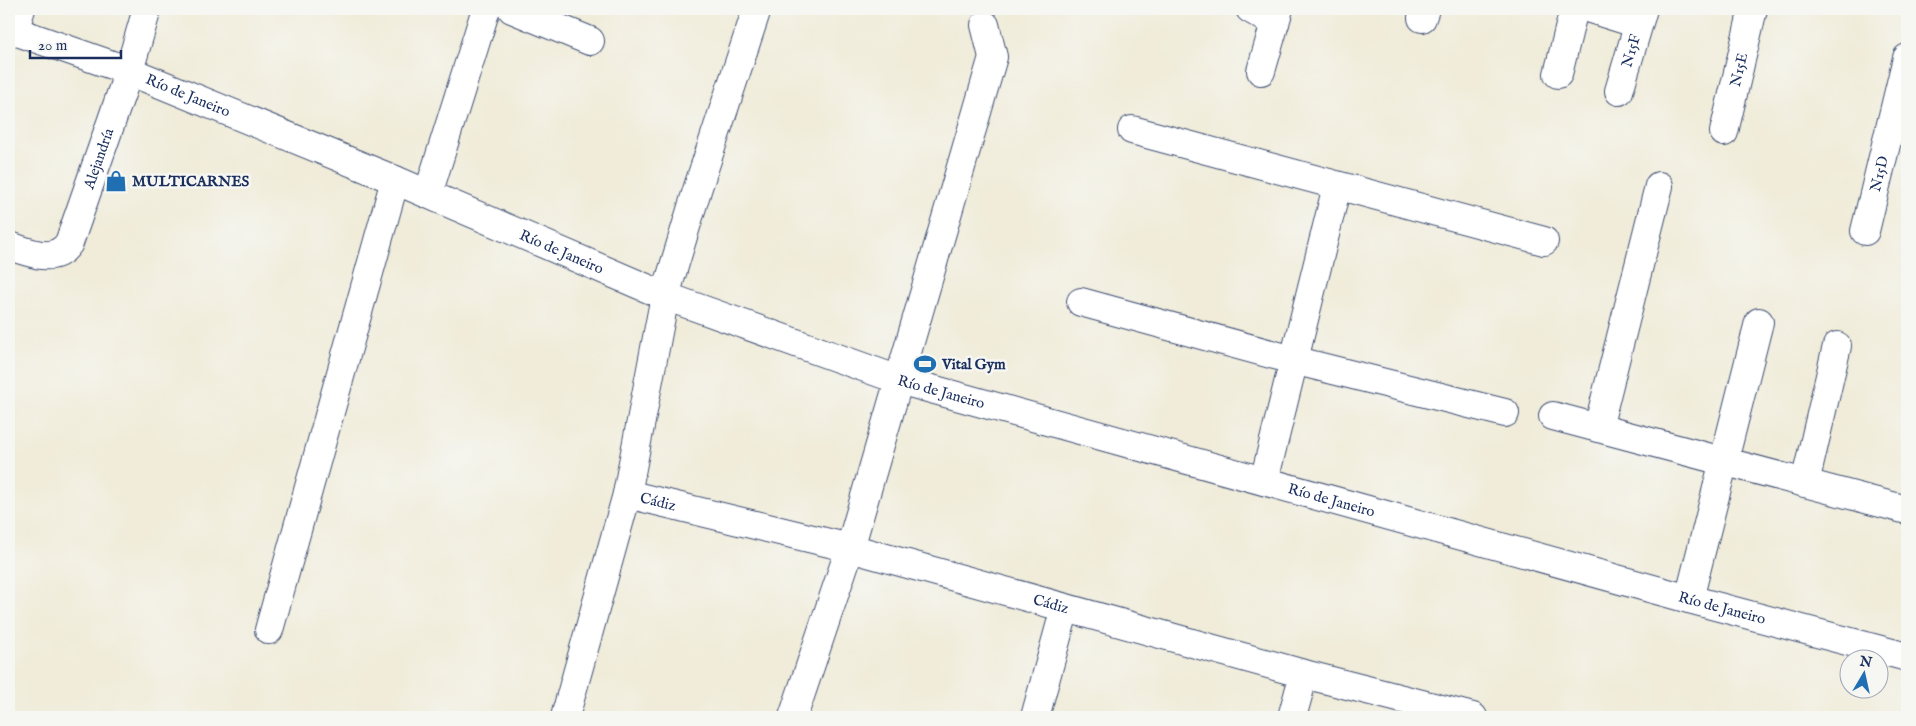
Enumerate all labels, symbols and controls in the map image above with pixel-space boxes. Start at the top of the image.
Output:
scale bar [30,28,121,60]
street label: N15F [1617,32,1645,70]
text: 20 m [38,36,68,55]
street label: N15E [1726,51,1752,89]
street label: Río de Janeiro [143,70,233,121]
street label: Alejandría [79,125,118,193]
street label: N15D [1866,154,1893,194]
shop icon: MULTICARNES [103,168,129,194]
place label: MULTICARNES [132,172,250,191]
street label: Río de Janeiro [517,226,606,278]
sports icon: Vital Gym [912,351,938,377]
place label: Vital Gym [941,355,1006,374]
street label: Río de Janeiro [895,371,987,413]
street label: Río de Janeiro [1286,479,1377,522]
street label: Cádiz [638,489,678,516]
street label: Río de Janeiro [1676,587,1768,629]
street label: Cádiz [1031,590,1071,618]
north arrow [1838,648,1888,698]
text: N [1857,652,1873,672]

